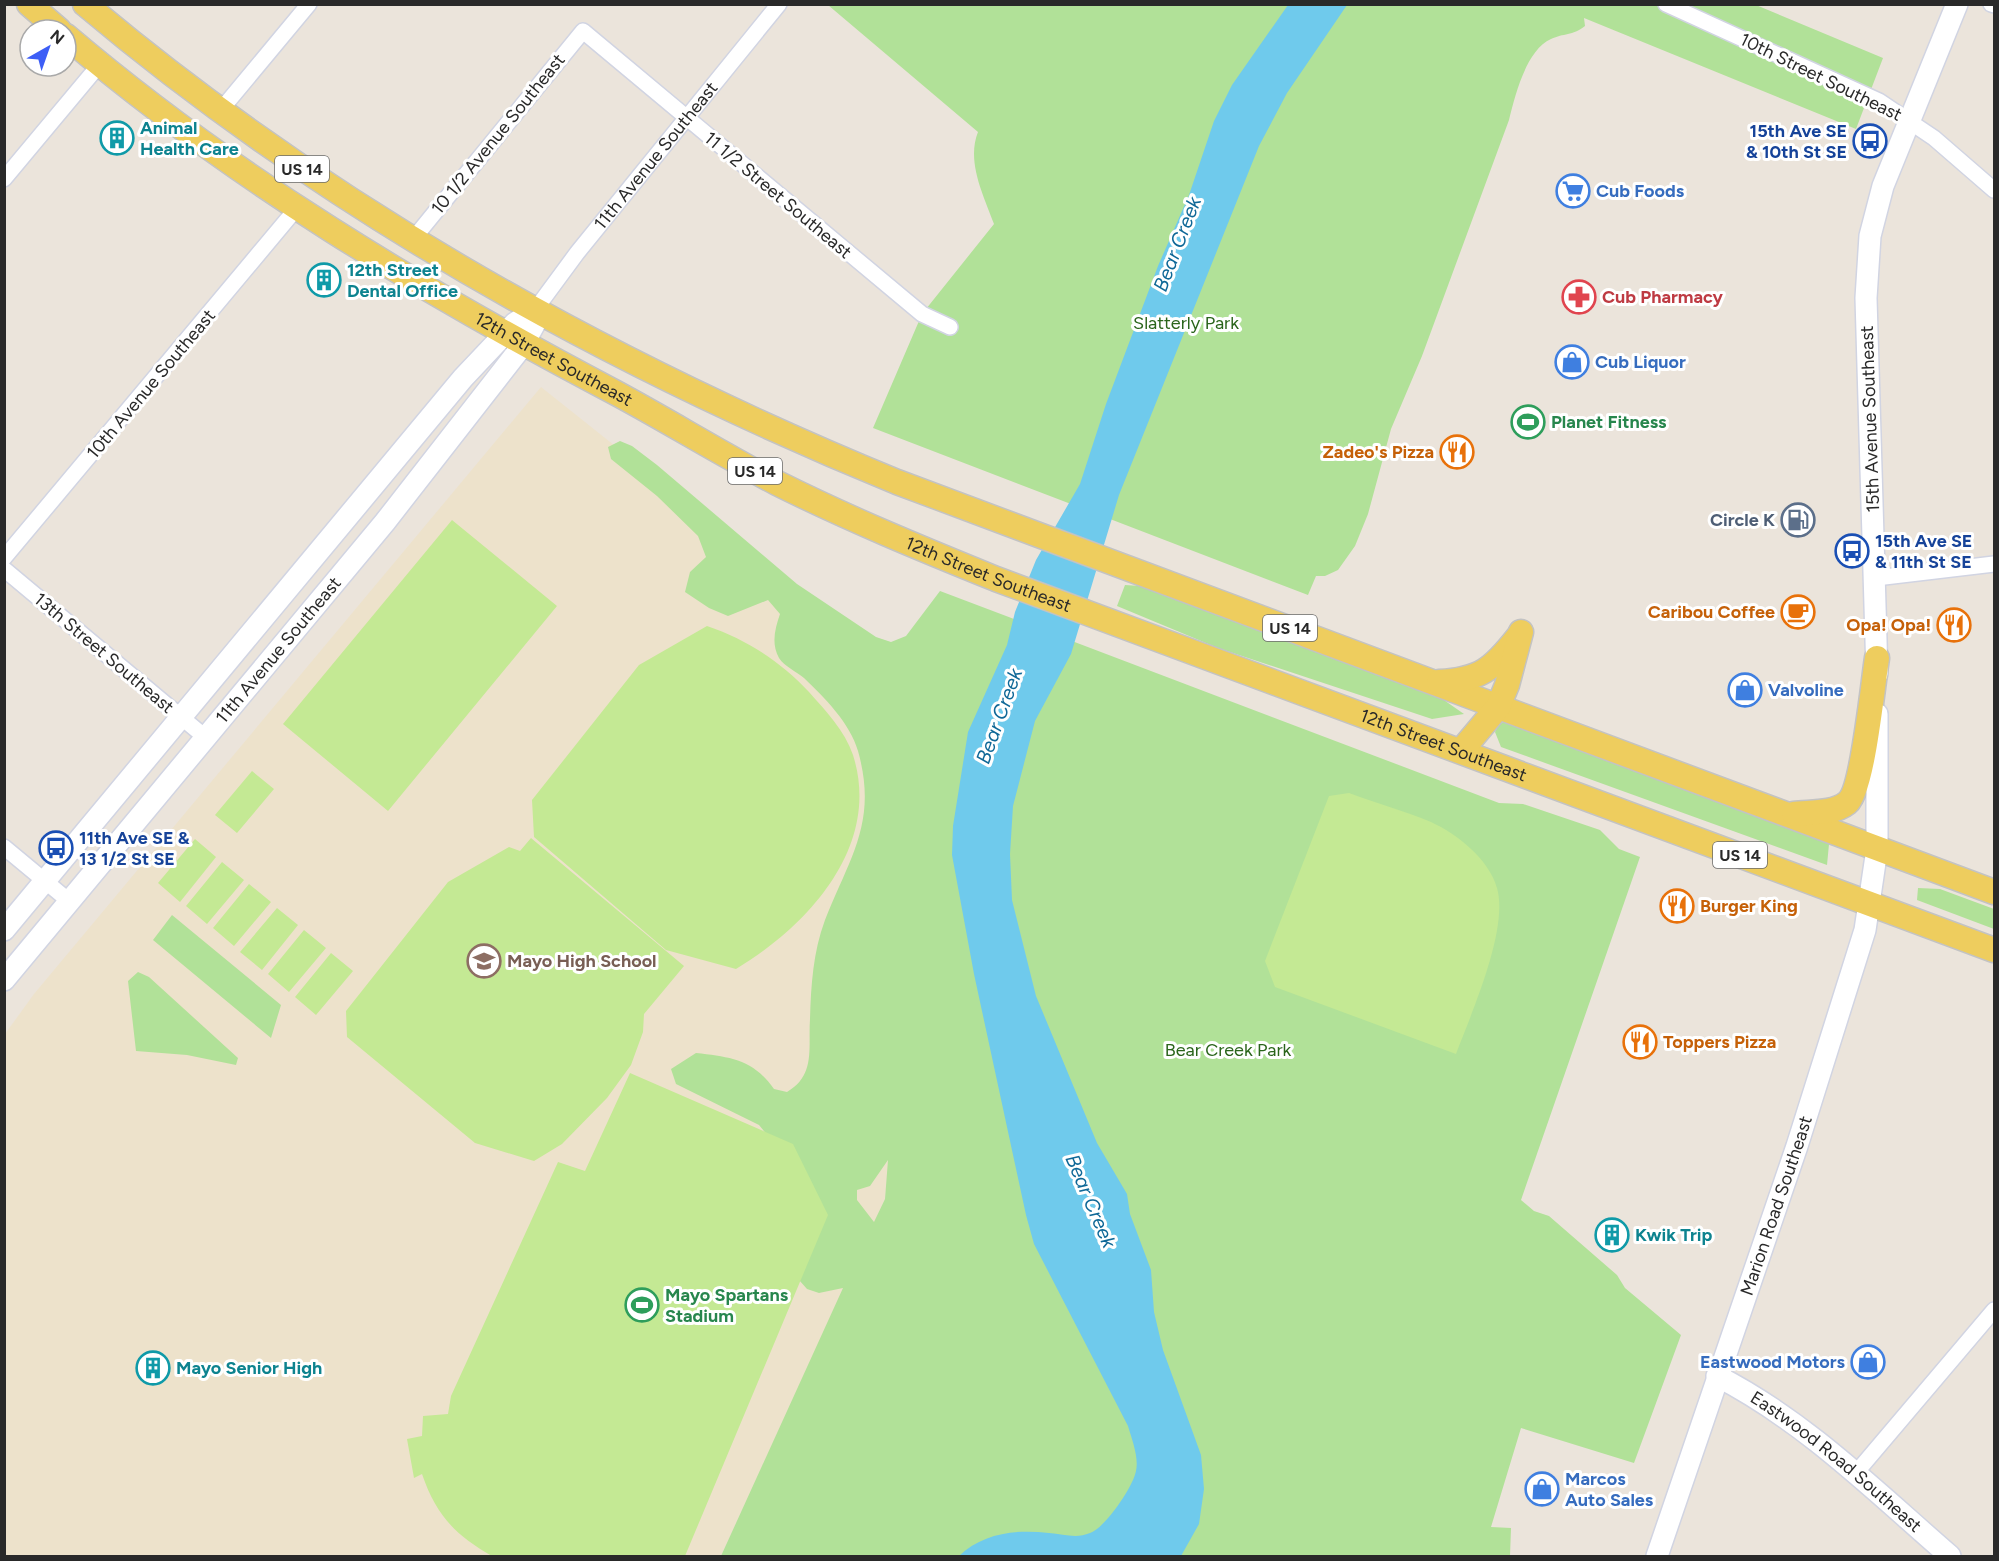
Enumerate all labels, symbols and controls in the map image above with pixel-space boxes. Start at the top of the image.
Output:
north arrow [18,18,78,78]
text: N [46,26,68,48]
street label: 10th Street Southeast [1736,28,1906,126]
street label: 10 1/2 Avenue Southeast [426,49,570,219]
street label: 11th Avenue Southeast [589,77,723,234]
place label: Animal Health Care [140,117,239,160]
building icon: Animal Health Care [99,120,135,156]
place label: 15th Ave SE & 10th St SE [1746,120,1847,163]
bus stop icon: 15th Ave SE & 10th St SE [1852,123,1888,159]
street label: 11 1/2 Street Southeast [700,127,856,263]
road number: US 14 [275,156,329,182]
supermarket icon: Cub Foods [1555,173,1591,209]
place label: Cub Foods [1596,180,1685,202]
water label: Bear Creek [1148,192,1206,295]
place label: 12th Street Dental Office [347,259,458,302]
building icon: 12th Street Dental Office [306,262,342,298]
pharmacy icon: Cub Pharmacy [1561,279,1597,315]
place label: Cub Pharmacy [1602,286,1724,308]
street label: 10th Avenue Southeast [82,305,220,463]
street label: 12th Street Southeast [471,307,636,411]
park label: Slatterly Park [1133,312,1239,334]
street label: 15th Avenue Southeast [1856,325,1884,513]
shop icon: Cub Liquor [1554,344,1590,380]
place label: Cub Liquor [1595,351,1686,373]
sports icon: Planet Fitness [1510,404,1546,440]
place label: Planet Fitness [1551,411,1667,433]
restaurant icon: Zadeo's Pizza [1439,434,1475,470]
place label: Zadeo's Pizza [1322,441,1434,463]
road number: US 14 [728,458,782,484]
fuel station icon: Circle K [1780,502,1816,538]
place label: Circle K [1710,509,1775,531]
place label: 15th Ave SE & 11th St SE [1875,530,1972,573]
street label: 12th Street Southeast [902,532,1075,617]
bus stop icon: 15th Ave SE & 11th St SE [1834,533,1870,569]
street label: 11th Avenue Southeast [211,572,346,728]
street label: 13th Street Southeast [30,588,179,718]
cafe icon: Caribou Coffee [1780,594,1816,630]
place label: Caribou Coffee [1648,601,1775,623]
restaurant icon: Opa! Opa! [1936,607,1972,643]
place label: Opa! Opa! [1846,614,1931,636]
road number: US 14 [1263,615,1317,641]
water label: Bear Creek [971,664,1028,767]
shop icon: Valvoline [1727,672,1763,708]
place label: Valvoline [1768,679,1844,701]
street label: 12th Street Southeast [1357,704,1530,786]
place label: 11th Ave SE & 13 1/2 St SE [79,827,190,870]
bus stop icon: 11th Ave SE & 13 1/2 St SE [38,830,74,866]
road number: US 14 [1713,842,1767,868]
restaurant icon: Burger King [1659,888,1695,924]
place label: Burger King [1700,895,1798,917]
school or university icon: Mayo High School [466,943,502,979]
place label: Mayo High School [507,950,657,972]
restaurant icon: Toppers Pizza [1622,1024,1658,1060]
place label: Toppers Pizza [1663,1031,1776,1053]
park label: Bear Creek Park [1165,1039,1292,1061]
street label: Marion Road Southeast [1736,1113,1817,1298]
water label: Bear Creek [1061,1151,1122,1253]
building icon: Kwik Trip [1594,1217,1630,1253]
place label: Kwik Trip [1635,1224,1713,1246]
place label: Mayo Spartans Stadium [665,1284,789,1327]
sports icon: Mayo Spartans Stadium [624,1287,660,1323]
shop icon: Eastwood Motors [1850,1344,1886,1380]
building icon: Mayo Senior High [135,1350,171,1386]
place label: Eastwood Motors [1700,1351,1846,1373]
place label: Mayo Senior High [176,1357,322,1379]
street label: Eastwood Road Southeast [1746,1386,1926,1537]
place label: Marcos Auto Sales [1565,1468,1654,1511]
shop icon: Marcos Auto Sales [1524,1471,1560,1507]

